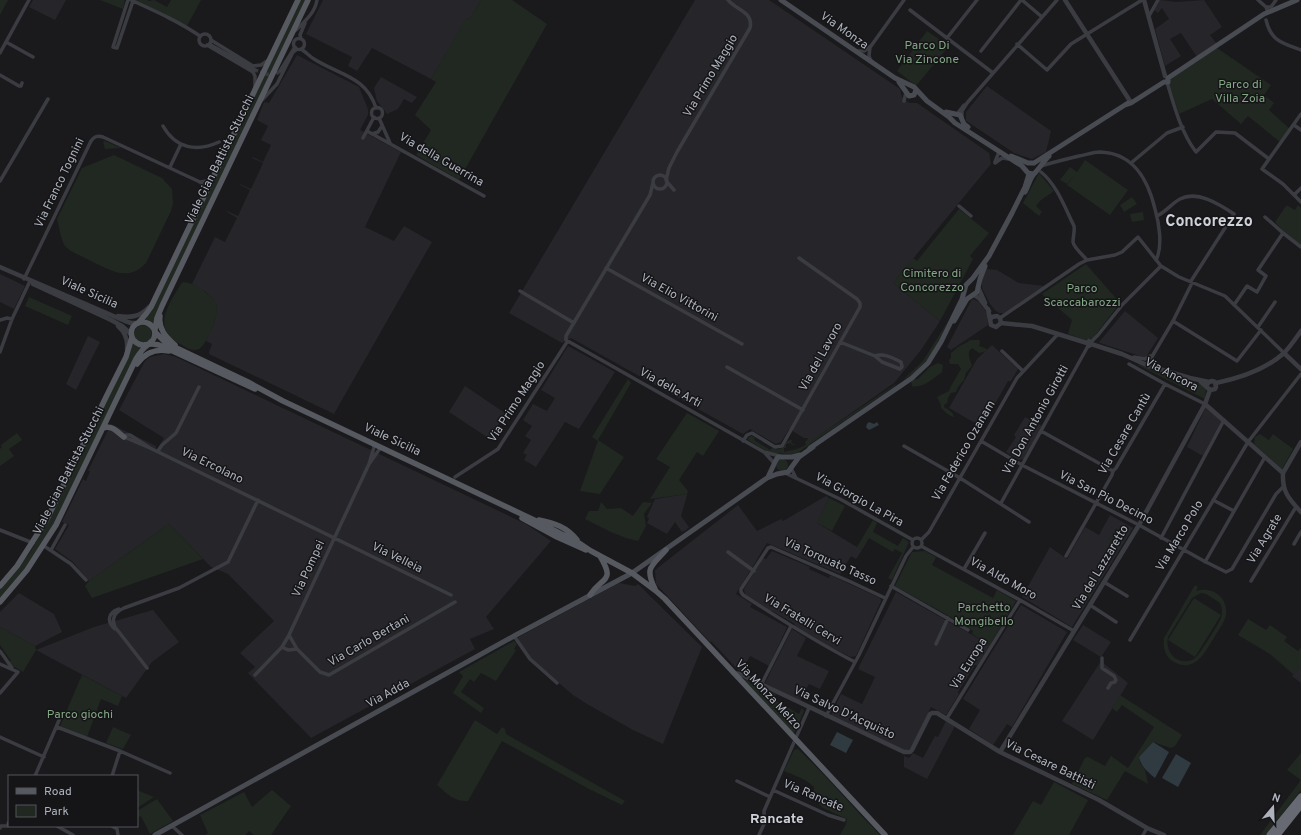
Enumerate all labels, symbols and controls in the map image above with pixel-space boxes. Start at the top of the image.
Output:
street label: Via Monza [817,9,871,53]
street label: Via Primo Maggio [680,31,742,120]
park label: Parco Di Via Zincone [895,38,959,68]
park label: Parco di Villa Zoia [1215,77,1265,107]
street label: Viale Gian Battista Stucchi [182,93,258,227]
street label: Via della Guerrina [396,129,486,191]
street label: Via Franco Tognini [31,135,89,231]
district label: Concorezzo [1165,212,1253,232]
park label: Cimitero di Concorezzo [900,266,964,296]
street label: Via Elio Vittorini [637,270,721,326]
street label: Viale Sicilia [58,273,120,313]
park label: Parco Scaccabarozzi [1043,281,1121,311]
street label: Via del Lavoro [796,320,847,394]
street label: Via Ancora [1142,354,1200,396]
street label: Via Primo Maggio [485,358,549,446]
street label: Via Don Antonio Girotti [999,362,1073,478]
street label: Via delle Arti [636,364,704,412]
street label: Via Cesare Cantù [1095,390,1155,478]
street label: Via Federico Ozanam [929,398,999,504]
street label: Viale Gian Battista Stucchi [30,404,108,538]
street label: Viale Sicilia [361,420,423,460]
street label: Via Ercolano [178,444,246,488]
street label: Via San Pio Decimo [1056,467,1156,529]
street label: Via Giorgio La Pira [812,469,906,531]
street label: Via Marco Polo [1153,497,1208,574]
street label: Via Agrate [1244,511,1286,567]
street label: Via del Lazzaretto [1069,522,1133,614]
street label: Via Torquato Tasso [781,534,879,590]
street label: Via Pompei [289,538,329,600]
street label: Via Velleia [369,539,425,577]
street label: Via Aldo Moro [967,554,1040,604]
street label: Via Fratelli Cervi [760,591,844,649]
park label: Parchetto Mongibello [954,600,1014,630]
street label: Via Carlo Bertani [325,611,413,671]
street label: Via Europa [947,635,991,693]
street label: Via Monza Melzo [731,657,805,734]
street label: Via Adda [363,676,413,712]
street label: Via Salvo D'Acquisto [791,682,898,744]
park label: Parco giochi [47,707,113,723]
street label: Via Cesare Battisti [1002,736,1098,794]
legend [8,775,138,827]
street label: Via Rancate [780,776,846,816]
text: Road [44,784,72,800]
north arrow [1253,787,1293,827]
text: N [1270,791,1282,806]
text: Park [44,804,69,820]
district label: Rancate [750,811,804,828]

